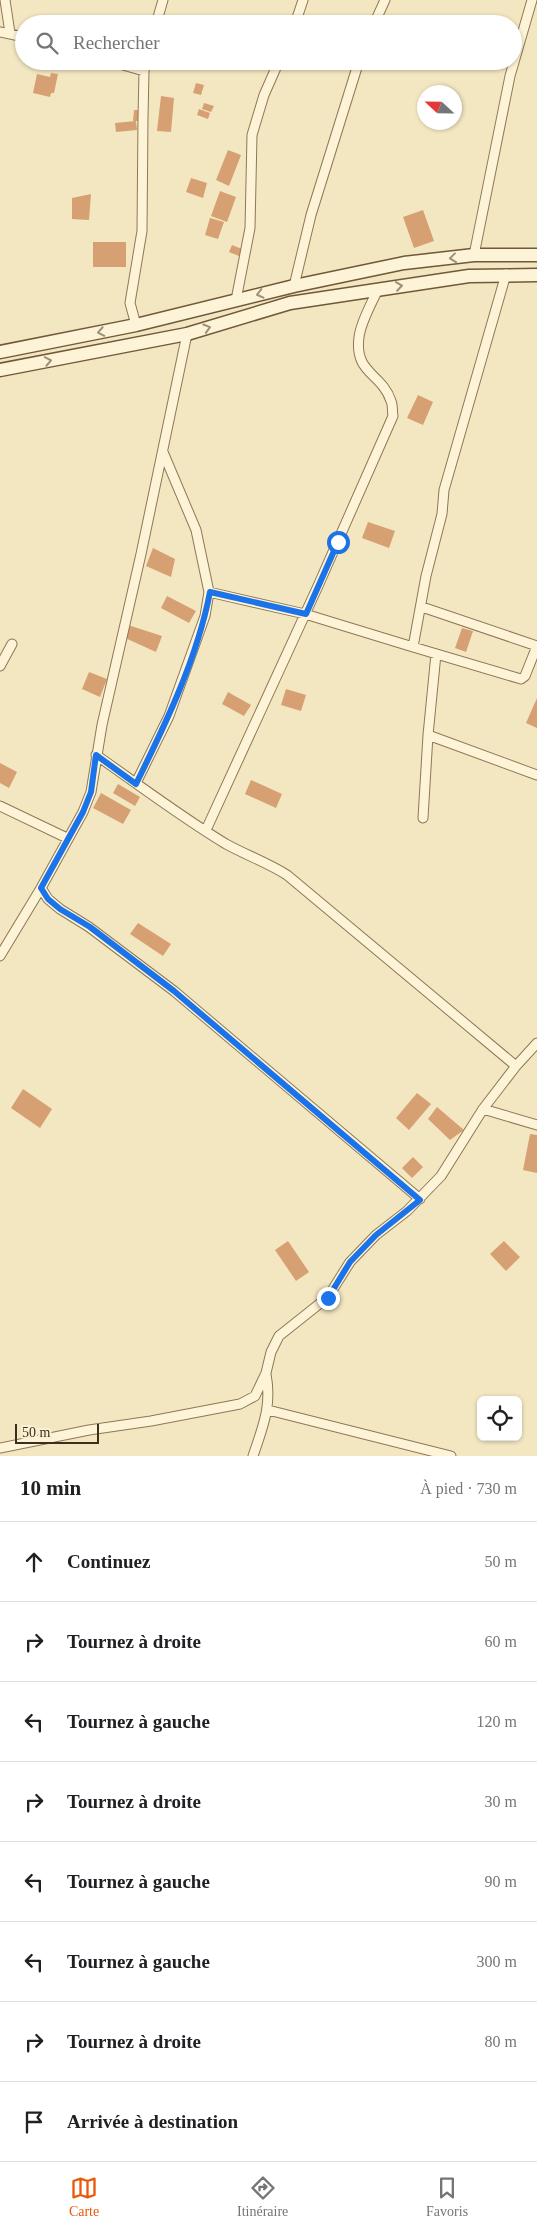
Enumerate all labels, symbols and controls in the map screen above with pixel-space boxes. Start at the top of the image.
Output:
search box [15,15,522,70]
icon: search [33,29,61,57]
text: Rechercher [73,32,160,53]
north arrow [417,85,462,130]
one-way arrow [449,252,457,263]
one-way arrow [396,281,404,292]
one-way arrow [255,288,264,299]
one-way arrow [202,324,211,334]
one-way arrow [97,326,106,336]
one-way arrow [43,356,52,367]
route start [327,531,350,554]
route end [317,1287,340,1310]
map controls [477,1396,522,1441]
button: locate [477,1396,522,1441]
scale bar [15,1421,99,1444]
text: 50 m [22,1425,50,1440]
text: 10 min [20,1476,81,1500]
text: À pied · 730 m [420,1480,517,1497]
icon: ahead [20,1548,48,1576]
text: Continuez [67,1551,150,1572]
text: 50 m [485,1553,517,1570]
icon: right [20,1628,48,1656]
text: Tournez à droite [67,1631,201,1652]
text: 60 m [485,1633,517,1650]
icon: left [20,1708,48,1736]
text: Tournez à gauche [67,1711,210,1732]
text: 120 m [477,1713,517,1730]
icon: right [20,1788,48,1816]
text: Tournez à droite [67,1791,201,1812]
text: 30 m [485,1793,517,1810]
icon: left [20,1868,48,1896]
text: Tournez à gauche [67,1871,210,1892]
text: 90 m [485,1873,517,1890]
icon: left [20,1948,48,1976]
text: Tournez à gauche [67,1951,210,1972]
text: 300 m [477,1953,517,1970]
icon: right [20,2028,48,2056]
text: Tournez à droite [67,2031,201,2052]
text: 80 m [485,2033,517,2050]
icon: arrive [20,2108,48,2136]
text: Arrivée à destination [67,2111,238,2132]
tab: Carte [69,2174,99,2220]
tab: Itinéraire [237,2174,288,2220]
tab: Favoris [426,2174,468,2220]

